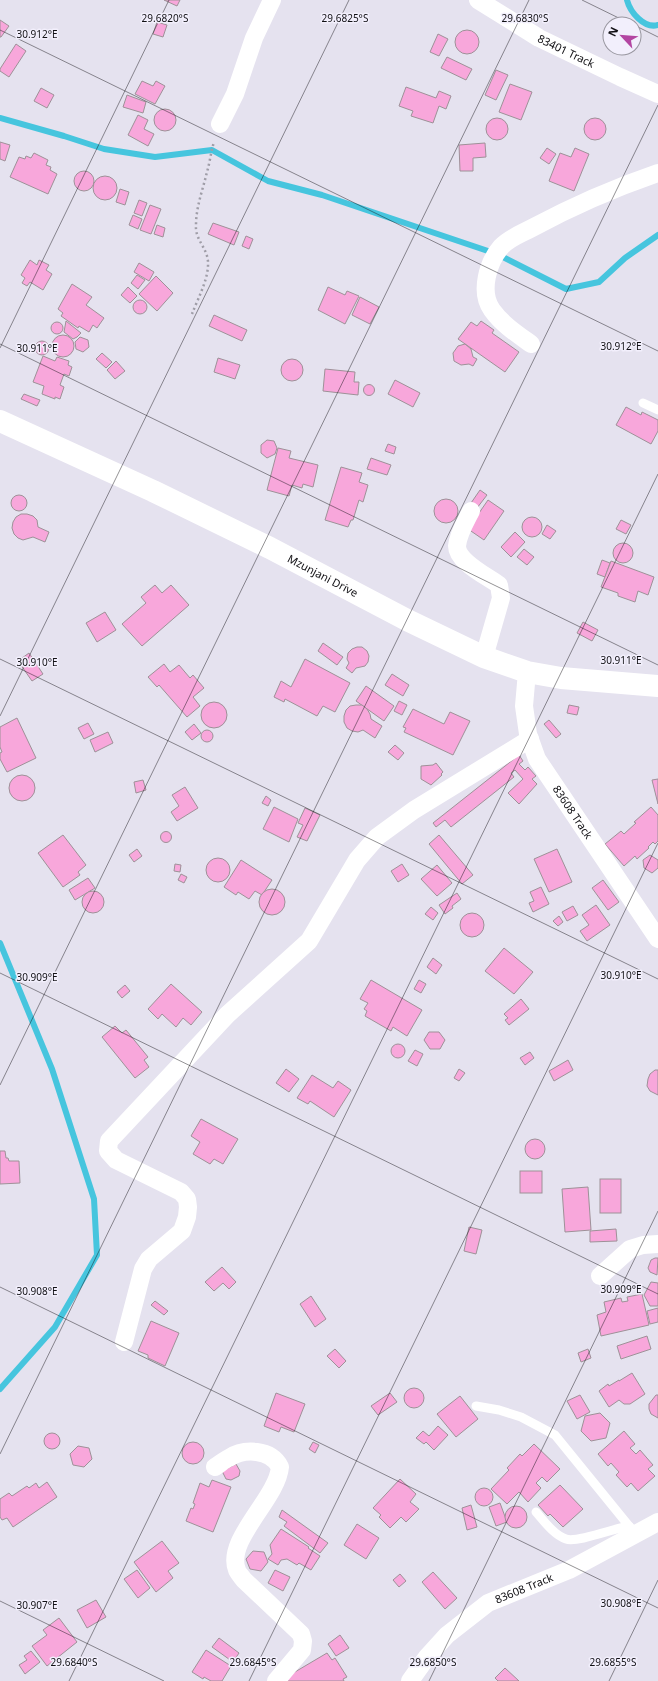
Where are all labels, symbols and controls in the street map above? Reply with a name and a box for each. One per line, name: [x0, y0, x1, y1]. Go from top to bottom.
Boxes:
text: 29.6820°S: [142, 11, 189, 25]
text: 29.6825°S: [322, 11, 369, 25]
text: 29.6830°S: [502, 11, 549, 25]
north arrow: [602, 16, 642, 56]
text: N: [604, 24, 621, 39]
text: 30.912°E: [16, 27, 58, 41]
street label: 83401 Track: [535, 31, 597, 71]
text: 30.912°E: [600, 339, 642, 353]
text: 30.911°E: [16, 341, 58, 355]
street label: Mzunjani Drive: [285, 551, 361, 600]
text: 30.911°E: [600, 653, 642, 667]
text: 30.910°E: [16, 655, 58, 669]
street label: 83608 Track: [550, 782, 597, 842]
text: 30.910°E: [600, 968, 642, 982]
text: 30.909°E: [16, 970, 58, 984]
text: 30.909°E: [600, 1282, 642, 1296]
text: 30.908°E: [16, 1284, 58, 1298]
street label: 83608 Track: [492, 1569, 555, 1606]
text: 30.908°E: [600, 1596, 642, 1610]
text: 30.907°E: [16, 1598, 58, 1612]
text: 29.6840°S: [51, 1655, 98, 1669]
text: 29.6845°S: [230, 1655, 277, 1669]
text: 29.6850°S: [410, 1655, 457, 1669]
text: 29.6855°S: [590, 1655, 637, 1669]

